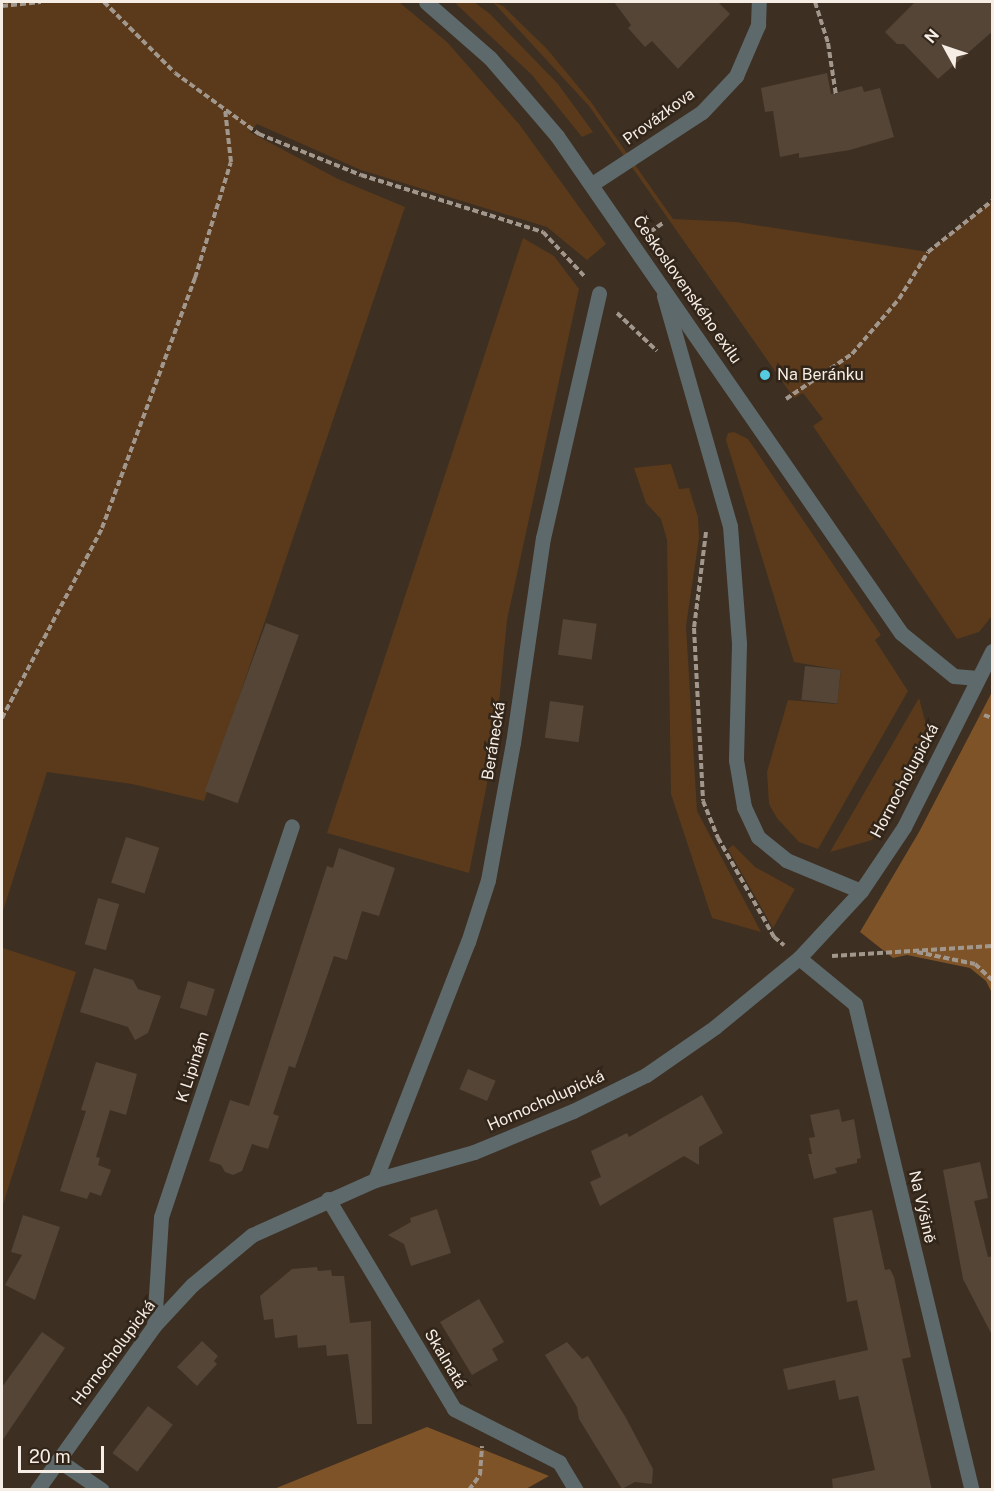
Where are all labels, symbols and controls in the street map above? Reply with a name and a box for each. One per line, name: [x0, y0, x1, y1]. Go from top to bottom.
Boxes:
north arrow: [916, 18, 976, 78]
text: N: [921, 25, 943, 47]
street label: Provázkova: [619, 85, 699, 149]
street label: Československého exilu: [628, 212, 746, 368]
place label: Na Beránku: [777, 365, 864, 385]
marker: Na Beránku: [758, 368, 772, 382]
street label: Beránecká: [478, 700, 510, 782]
street label: Hornocholupická: [867, 721, 943, 841]
street label: K Lipinám: [172, 1029, 214, 1105]
street label: Hornocholupická: [484, 1067, 608, 1135]
street label: Na Výšině: [904, 1169, 940, 1245]
street label: Hornocholupická: [68, 1297, 160, 1409]
street label: Skalnatá: [420, 1326, 470, 1392]
scale bar: [21, 1434, 106, 1472]
text: 20 m: [29, 1446, 71, 1467]

